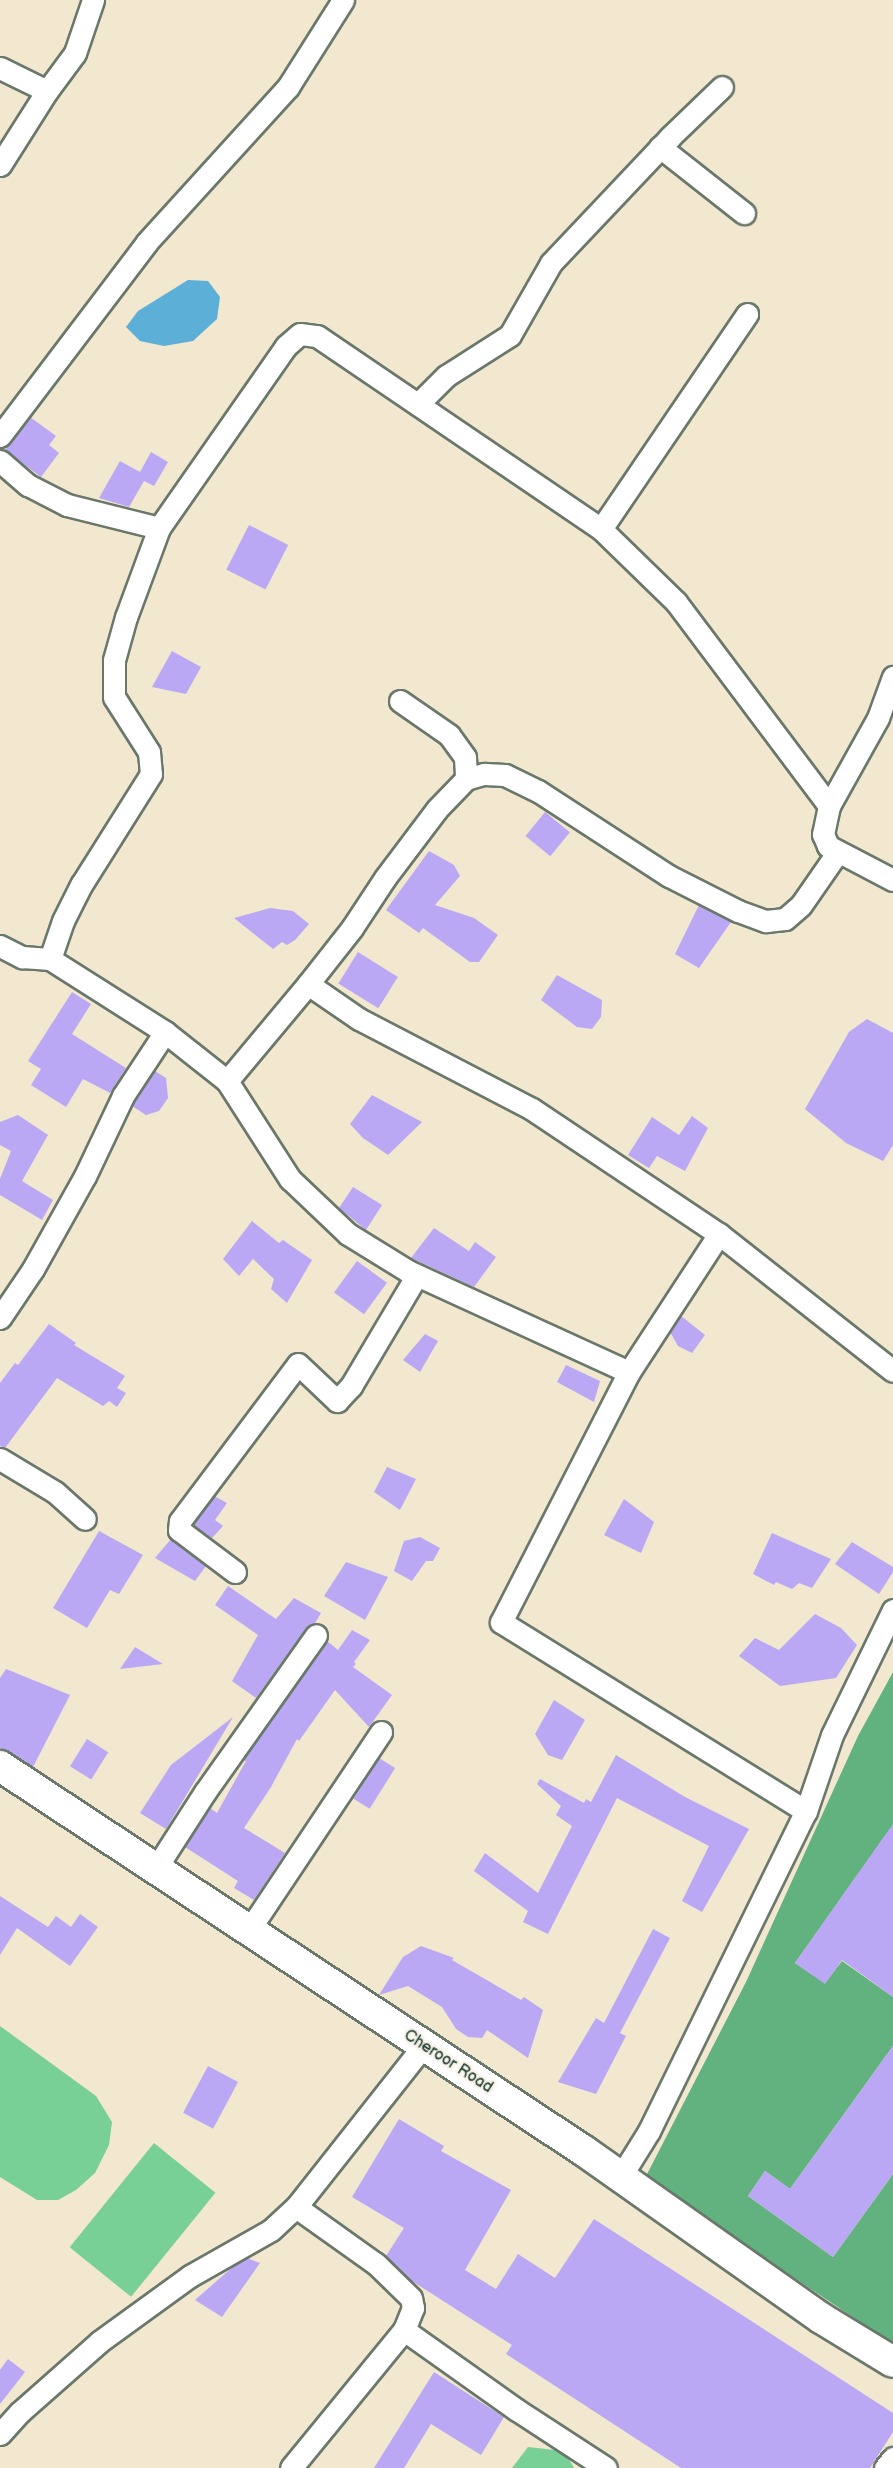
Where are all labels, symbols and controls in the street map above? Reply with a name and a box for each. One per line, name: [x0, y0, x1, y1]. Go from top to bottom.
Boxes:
street label: Cheroor Road: [400, 2026, 496, 2098]

